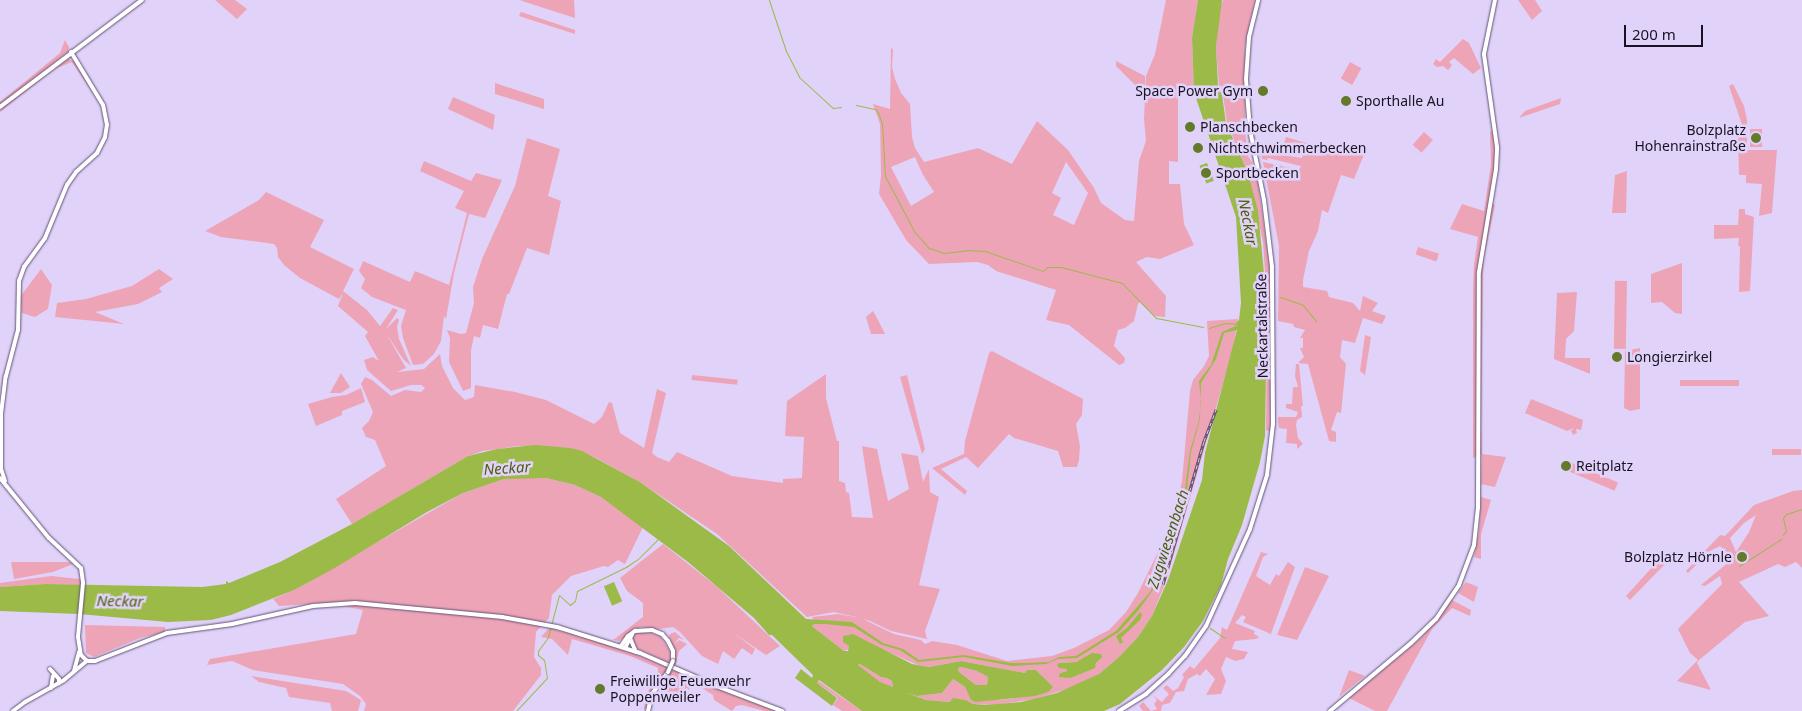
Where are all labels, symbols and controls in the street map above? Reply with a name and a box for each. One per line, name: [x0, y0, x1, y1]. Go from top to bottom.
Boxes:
scale bar: [1627, 15, 1706, 47]
text: 200 m: [1632, 24, 1676, 44]
place label: Space Power Gym: [1135, 83, 1253, 99]
marker: Space Power Gym: [1257, 85, 1269, 97]
place label: Sporthalle Au: [1356, 93, 1444, 109]
marker: Sporthalle Au: [1340, 95, 1352, 107]
place label: Planschbecken: [1200, 119, 1298, 135]
marker: Planschbecken: [1184, 121, 1196, 133]
place label: Bolzplatz Hohenrainstraße: [1634, 122, 1746, 154]
marker: Bolzplatz Hohenrainstraße: [1750, 132, 1762, 144]
place label: Nichtschwimmerbecken: [1208, 140, 1366, 156]
marker: Nichtschwimmerbecken: [1192, 142, 1204, 154]
place label: Sportbecken: [1216, 165, 1299, 181]
marker: Sportbecken: [1200, 167, 1212, 179]
water label: Neckar: [1235, 197, 1261, 247]
street label: Neckartalstraße: [1253, 273, 1271, 379]
place label: Longierzirkel: [1627, 349, 1712, 365]
marker: Longierzirkel: [1611, 351, 1623, 363]
water label: Neckar: [483, 457, 531, 479]
place label: Reitplatz: [1576, 458, 1633, 474]
marker: Reitplatz: [1560, 460, 1572, 472]
water label: Zugwiesenbach: [1144, 487, 1192, 591]
place label: Bolzplatz Hörnle: [1624, 549, 1732, 565]
marker: Bolzplatz Hörnle: [1736, 551, 1748, 563]
water label: Neckar: [96, 592, 144, 610]
place label: Freiwillige Feuerwehr Poppenweiler: [610, 673, 751, 706]
marker: Freiwillige Feuerwehr Poppenweiler: [594, 683, 606, 695]

